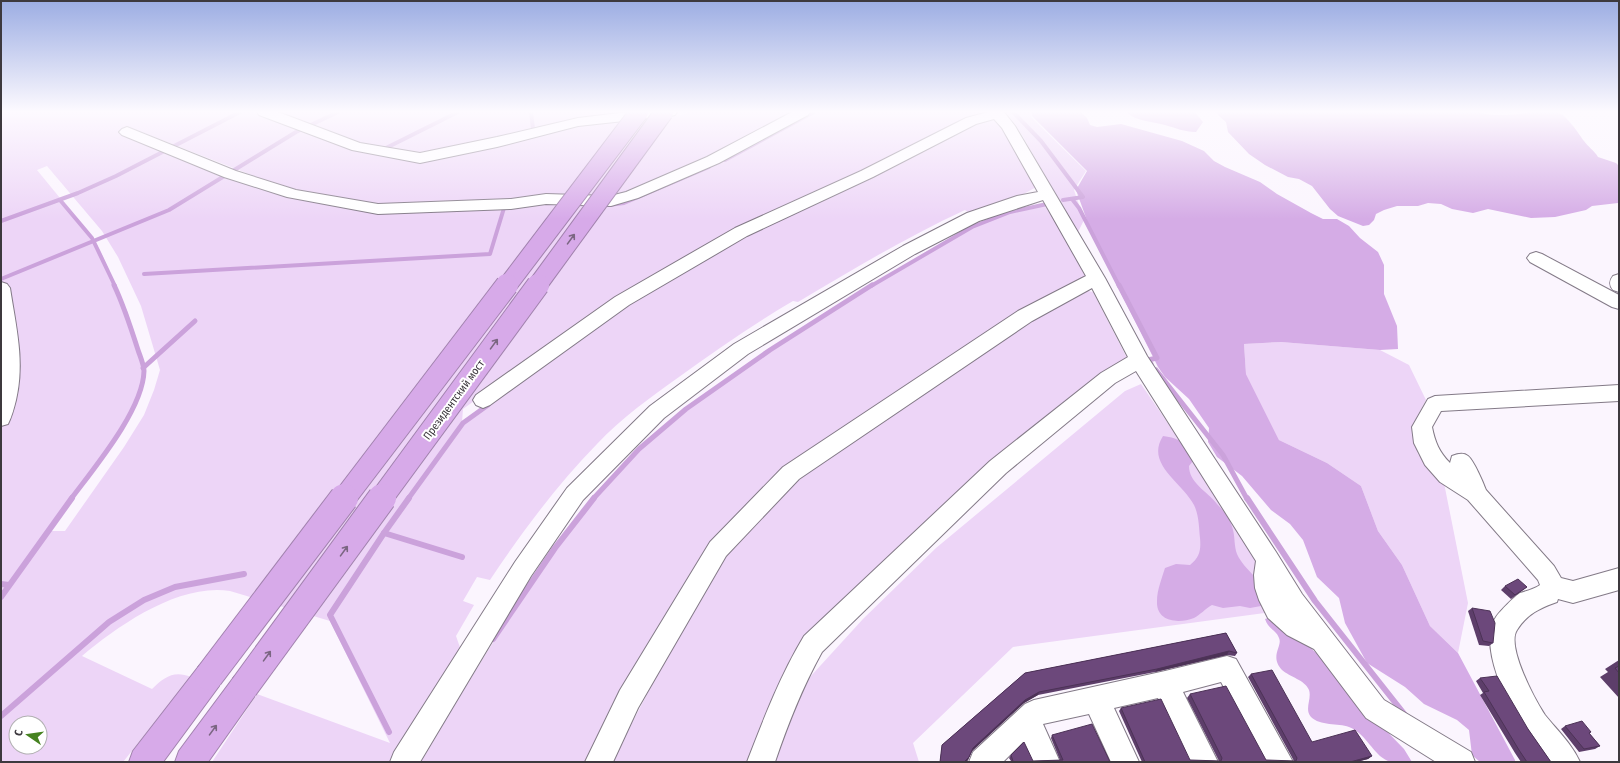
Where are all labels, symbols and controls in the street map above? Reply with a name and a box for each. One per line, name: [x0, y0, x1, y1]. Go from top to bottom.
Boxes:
one-way arrow: [567, 234, 575, 245]
one-way arrow: [490, 339, 499, 350]
street label: Президентский мост: [421, 357, 488, 442]
one-way arrow: [339, 545, 348, 556]
one-way arrow: [263, 650, 271, 661]
north arrow: [8, 715, 48, 755]
one-way arrow: [209, 725, 217, 736]
text: С: [12, 728, 26, 737]

